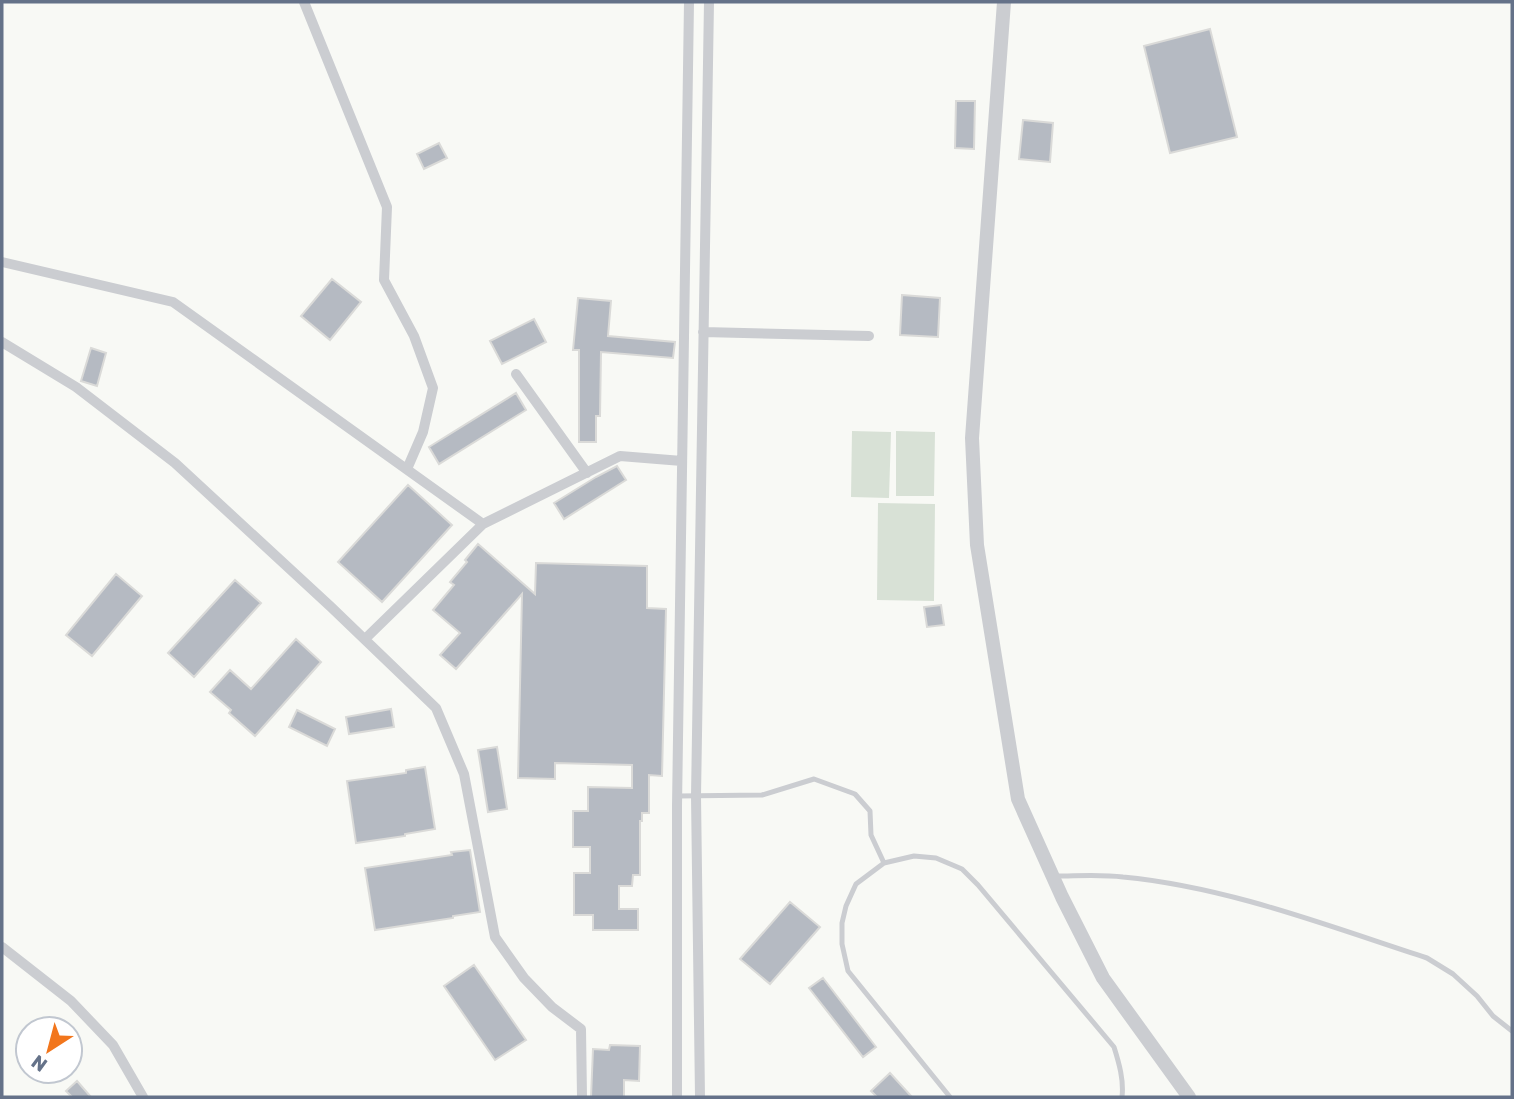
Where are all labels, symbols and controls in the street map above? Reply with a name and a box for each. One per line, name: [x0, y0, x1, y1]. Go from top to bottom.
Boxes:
north arrow: [14, 1015, 84, 1085]
text: N: [27, 1050, 52, 1077]

